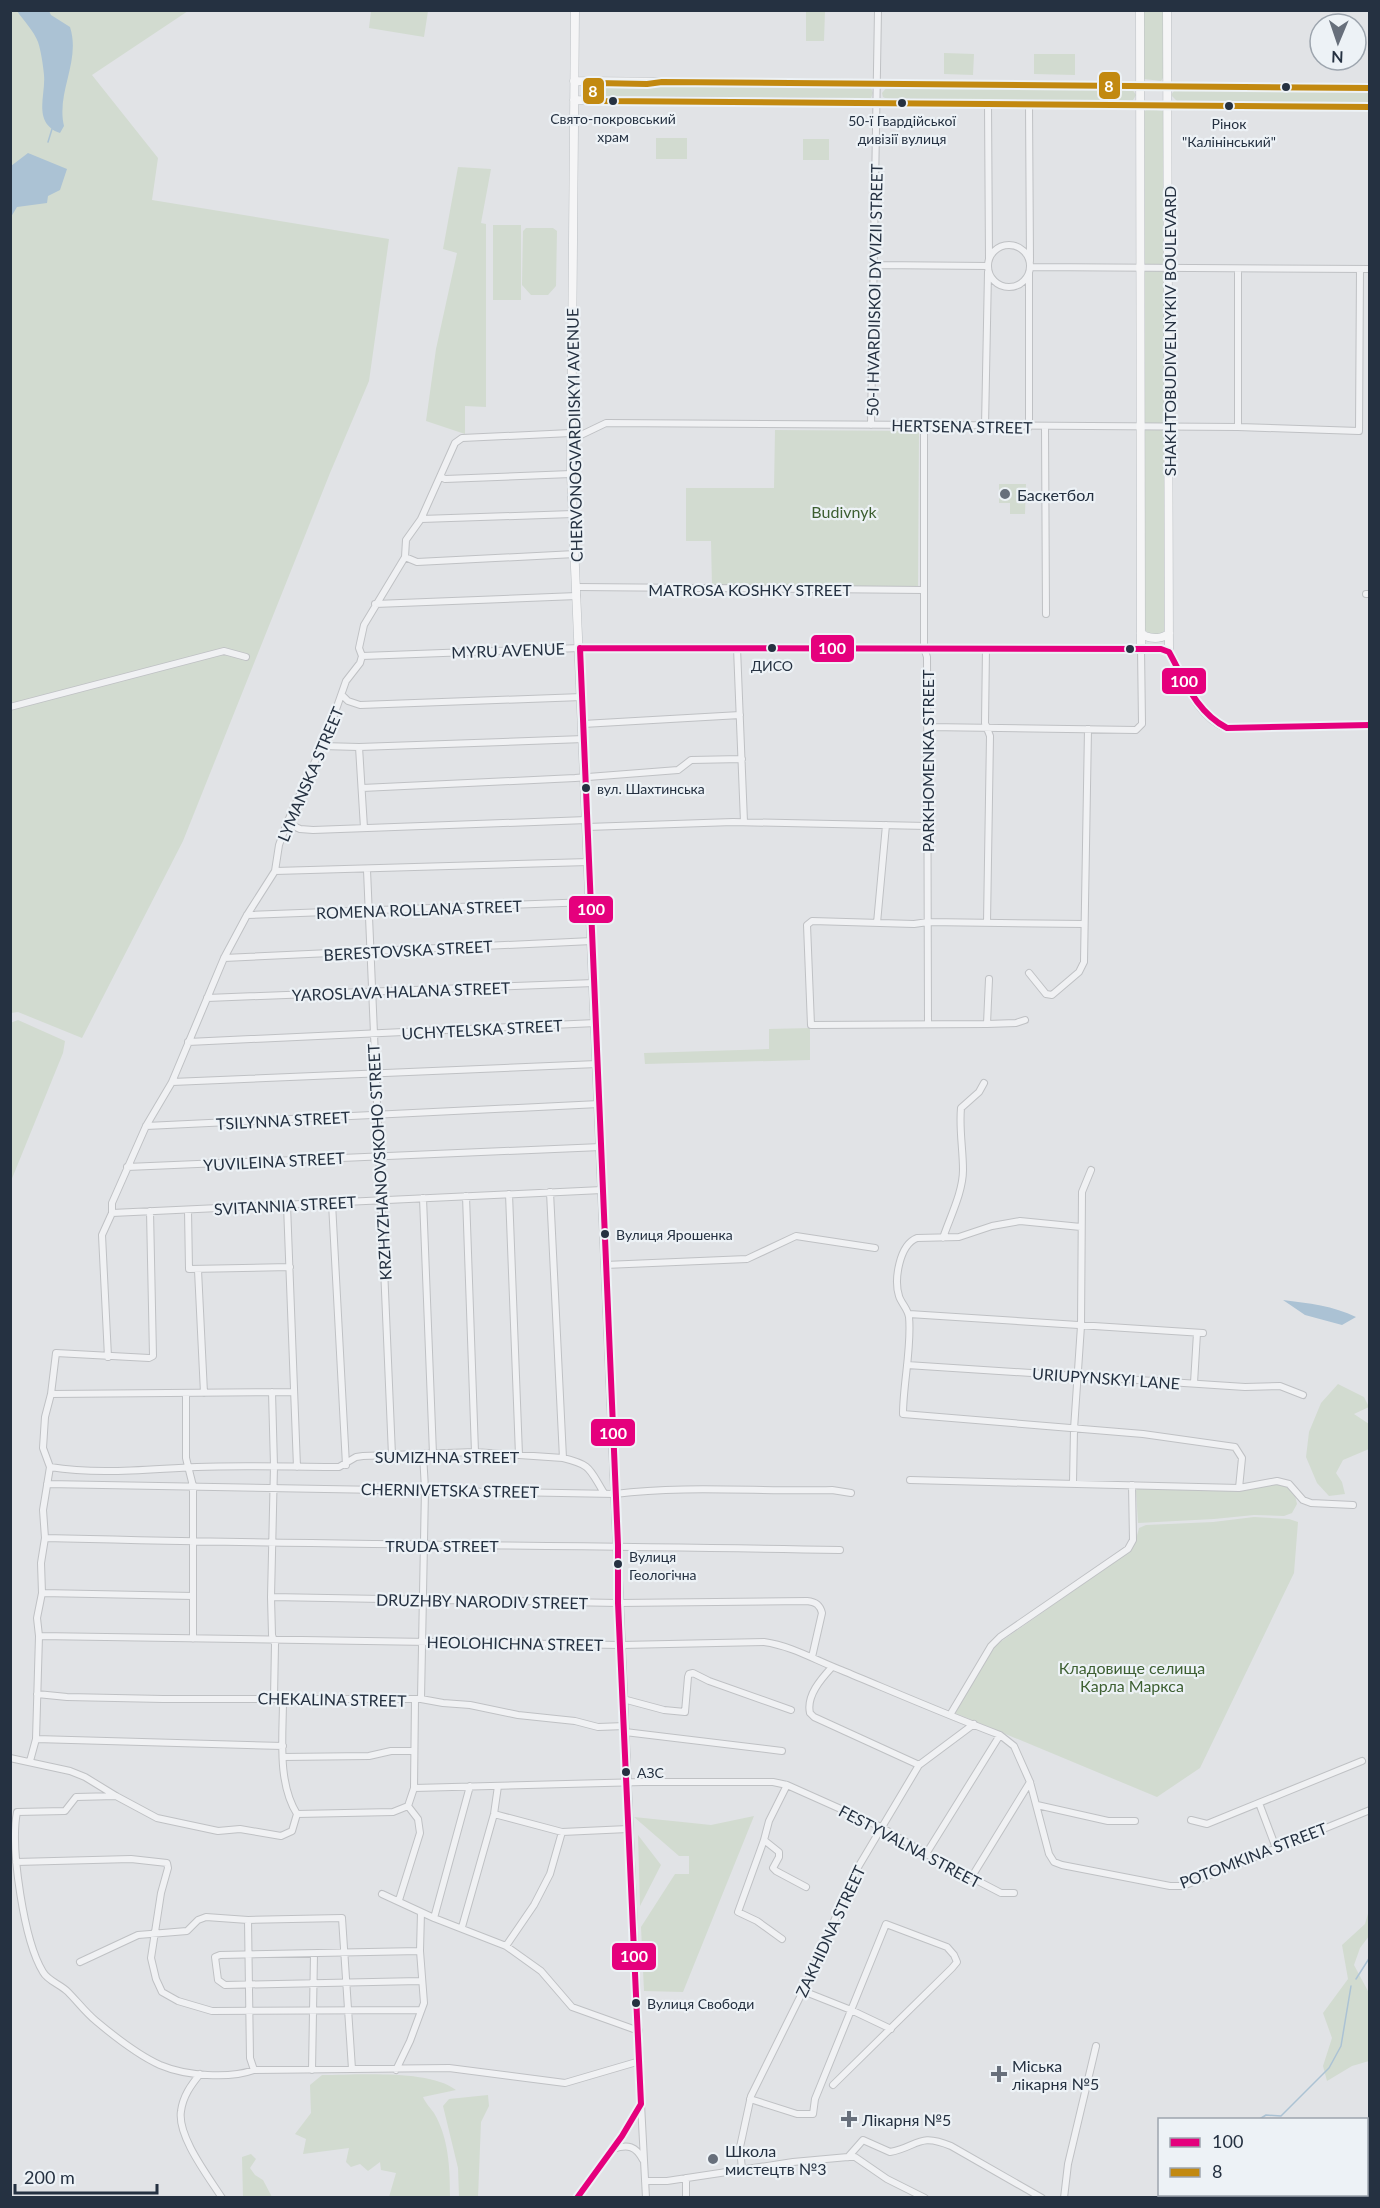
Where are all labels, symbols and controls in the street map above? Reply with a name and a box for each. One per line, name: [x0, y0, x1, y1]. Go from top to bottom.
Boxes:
north arrow: [1308, 12, 1368, 72]
text: N: [1331, 48, 1344, 67]
line badge: 8: [1098, 71, 1121, 100]
text: 8: [1104, 76, 1114, 95]
line badge: 8: [582, 77, 605, 105]
text: 8: [588, 81, 598, 100]
unlabelled marker: [1280, 81, 1292, 93]
marker: Свято-покровський храм: [607, 95, 619, 107]
marker: 50-ї Гвардійської дивізії вулиця: [896, 97, 908, 109]
marker: Рінок "Калінінський": [1223, 100, 1235, 112]
place label: Свято-покровський храм: [550, 110, 676, 145]
place label: 50-ї Гвардійської дивізії вулиця: [848, 112, 956, 147]
place label: Рінок "Калінінський": [1182, 115, 1276, 150]
street label: 50-I HVARDIISKOI DYVIZII STREET: [862, 163, 886, 417]
street label: SHAKHTOBUDIVELNYKIV BOULEVARD: [1160, 186, 1179, 476]
street label: CHERVONOGVARDIISKYI AVENUE: [562, 308, 586, 562]
street label: HERTSENA STREET: [891, 415, 1033, 437]
place label: Баскетбол: [1017, 485, 1094, 504]
marker: Баскетбол: [998, 487, 1012, 501]
park label: Budivnyk: [811, 502, 877, 521]
street label: MATROSA KOSHKY STREET: [648, 580, 852, 599]
line badge: 100: [810, 634, 855, 663]
text: 100: [818, 638, 846, 657]
street label: MYRU AVENUE: [451, 639, 565, 661]
marker: ДИСО: [766, 642, 778, 654]
unlabelled marker: [1124, 643, 1136, 655]
place label: ДИСО: [751, 657, 793, 674]
line badge: 100: [1161, 667, 1207, 695]
street label: PARKHOMENKA STREET: [918, 669, 937, 852]
text: 100: [1170, 671, 1198, 690]
street label: LYMANSKA STREET: [273, 703, 347, 844]
place label: вул. Шахтинська: [597, 780, 705, 797]
marker: вул. Шахтинська: [580, 782, 592, 794]
line badge: 100: [568, 895, 614, 924]
street label: ROMENA ROLLANA STREET: [316, 896, 523, 922]
text: 100: [577, 899, 605, 918]
street label: BERESTOVSKA STREET: [323, 936, 494, 964]
street label: YAROSLAVA HALANA STREET: [292, 978, 511, 1004]
street label: UCHYTELSKA STREET: [401, 1015, 564, 1043]
street label: KRZHYZHANOVSKOHO STREET: [363, 1043, 395, 1281]
street label: TSILYNNA STREET: [216, 1107, 351, 1133]
street label: YUVILEINA STREET: [203, 1148, 346, 1174]
street label: SVITANNIA STREET: [213, 1192, 357, 1218]
place label: Вулиця Ярошенка: [616, 1226, 733, 1243]
marker: Вулиця Ярошенка: [599, 1228, 611, 1240]
street label: URIUPYNSKYI LANE: [1032, 1363, 1180, 1393]
line badge: 100: [590, 1418, 636, 1447]
text: 100: [599, 1423, 627, 1442]
street label: SUMIZHNA STREET: [375, 1447, 520, 1466]
street label: CHERNIVETSKA STREET: [361, 1479, 540, 1501]
street label: TRUDA STREET: [385, 1536, 499, 1555]
place label: Вулиця Геологічна: [629, 1548, 697, 1583]
marker: Вулиця Геологічна: [612, 1558, 624, 1570]
street label: DRUZHBY NARODIV STREET: [376, 1590, 589, 1612]
street label: HEOLOHICHNA STREET: [426, 1632, 604, 1654]
park label: Кладовище селища Карла Маркса: [1059, 1658, 1205, 1695]
street label: CHEKALINA STREET: [257, 1688, 407, 1710]
place label: АЗС: [637, 1764, 665, 1781]
marker: АЗС: [620, 1766, 632, 1778]
street label: FESTYVALNA STREET: [836, 1800, 985, 1892]
street label: POTOMKINA STREET: [1177, 1818, 1330, 1892]
street label: ZAKHIDNA STREET: [791, 1862, 869, 2000]
line badge: 100: [611, 1942, 657, 1971]
text: 100: [620, 1946, 648, 1965]
place label: Вулиця Свободи: [647, 1995, 754, 2012]
marker: Вулиця Свободи: [630, 1997, 642, 2009]
place label: Міська лікарня №5: [1012, 2056, 1099, 2093]
marker: Міська лікарня №5: [990, 2065, 1008, 2083]
marker: Лікарня №5: [840, 2110, 858, 2128]
place label: Лікарня №5: [861, 2110, 951, 2129]
legend: [1158, 2118, 1368, 2196]
text: 100: [1212, 2130, 1243, 2152]
place label: Школа мистецтв №3: [725, 2141, 827, 2178]
marker: Школа мистецтв №3: [706, 2152, 720, 2166]
scale bar: [15, 2157, 158, 2195]
text: 8: [1212, 2160, 1222, 2182]
text: 200 m: [24, 2166, 75, 2188]

